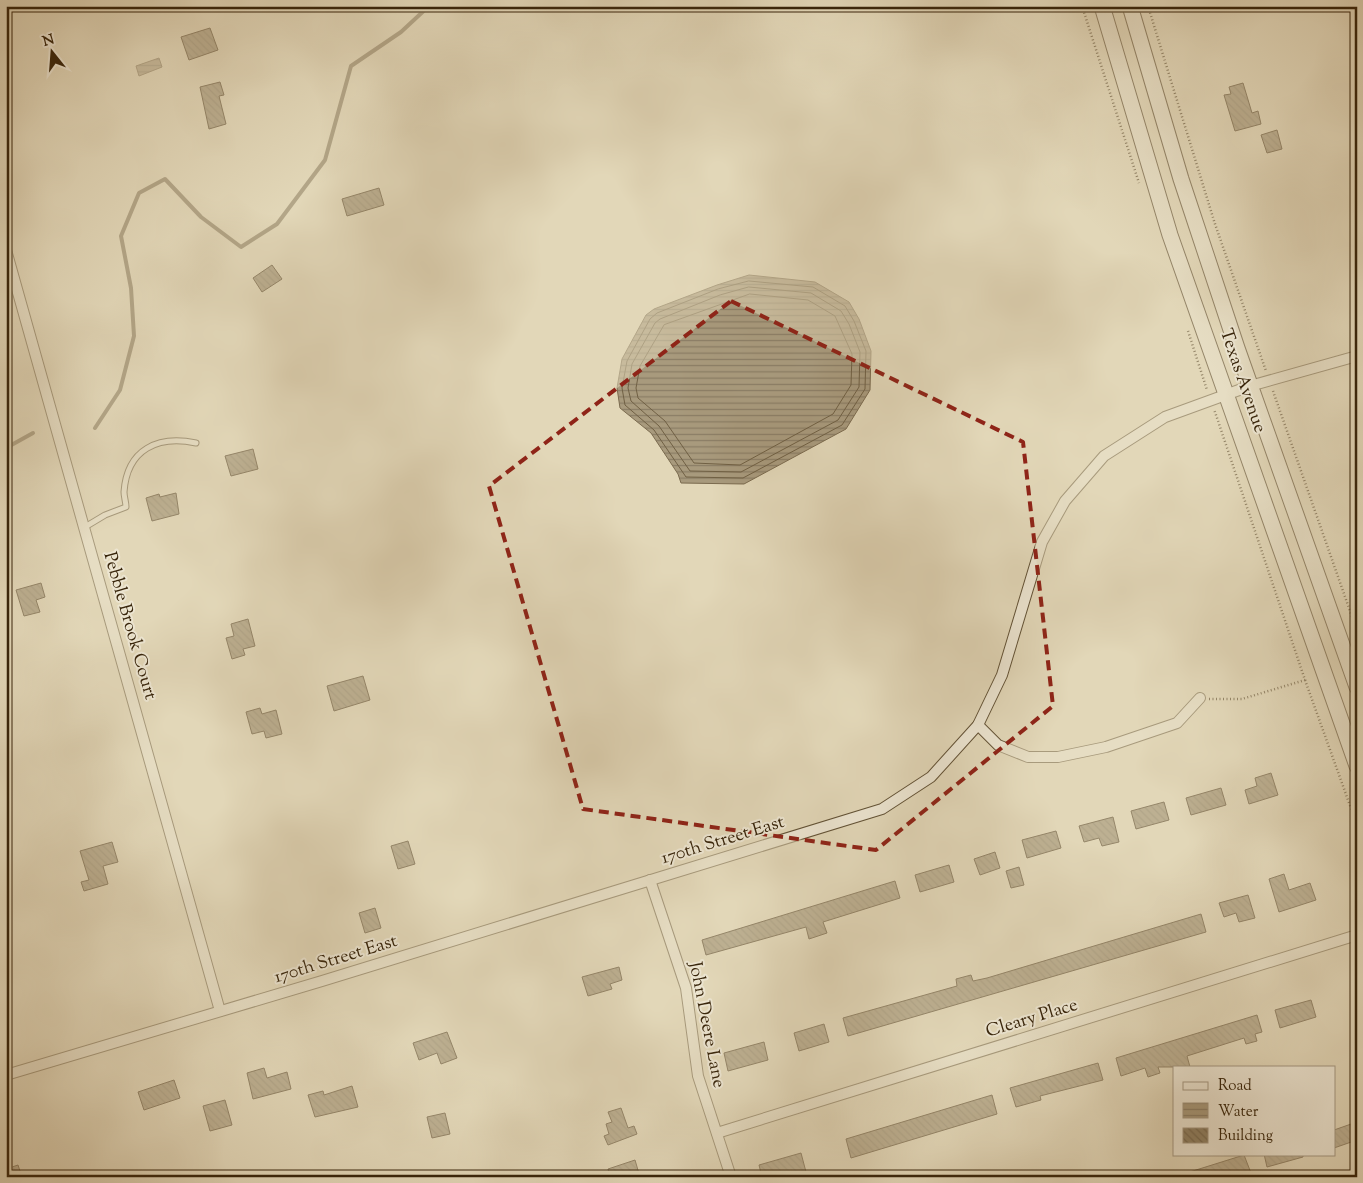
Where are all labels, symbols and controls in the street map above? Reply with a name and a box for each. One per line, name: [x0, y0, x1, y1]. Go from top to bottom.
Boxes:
north arrow: [28, 28, 78, 78]
text: N: [41, 30, 57, 53]
street label: Texas Avenue: [1212, 325, 1272, 437]
street label: Pebble Brook Court: [95, 549, 163, 703]
street label: 170th Street East: [658, 810, 788, 872]
street label: 170th Street East: [271, 929, 401, 991]
street label: John Deere Lane: [681, 959, 731, 1090]
street label: Cleary Place: [983, 993, 1081, 1045]
legend: [1173, 1066, 1336, 1156]
text: Road: [1218, 1076, 1252, 1097]
text: Water: [1218, 1102, 1259, 1123]
text: Building: [1218, 1126, 1273, 1147]

